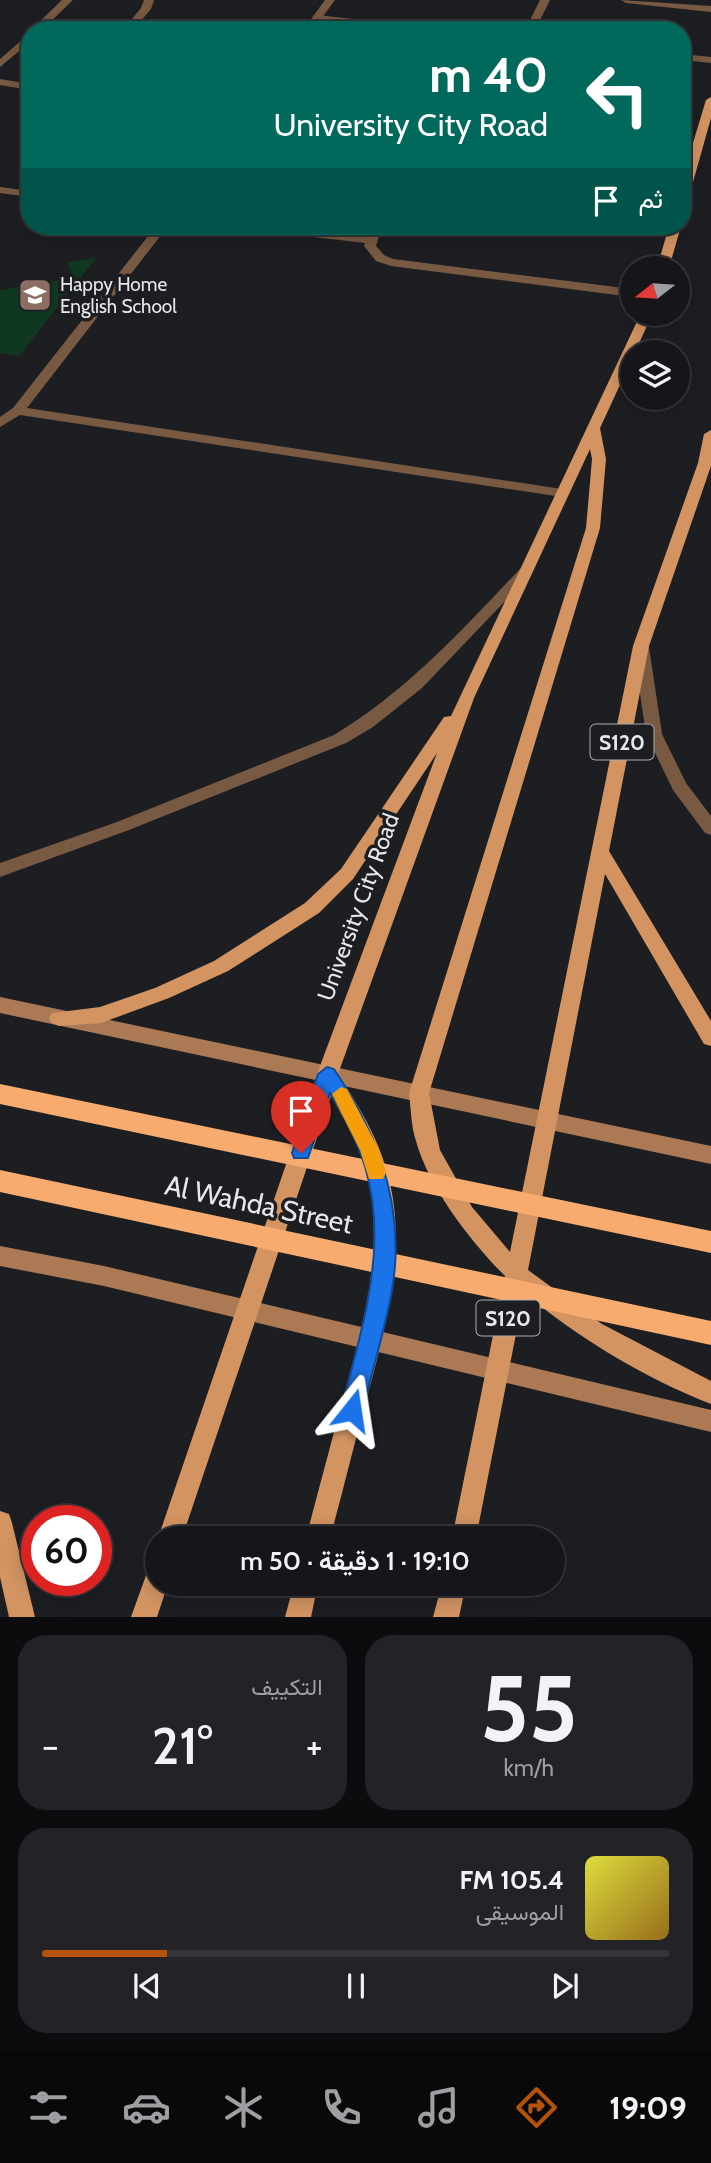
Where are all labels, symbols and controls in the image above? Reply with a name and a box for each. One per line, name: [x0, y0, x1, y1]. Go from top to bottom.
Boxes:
text: 40 m: [429, 45, 548, 104]
icon: left: [572, 49, 663, 140]
text: University City Road: [274, 105, 548, 144]
icon: arrive: [587, 182, 625, 220]
text: ثم: [639, 183, 663, 215]
north arrow: [620, 256, 690, 326]
map controls: [620, 256, 690, 410]
place label: Happy Home English School: [60, 273, 177, 318]
school or university icon: Happy Home English School: [16, 276, 54, 314]
button: layers: [620, 340, 690, 410]
road number: S120: [590, 724, 654, 760]
street label: University City Road: [311, 810, 405, 1004]
pin: [271, 1081, 331, 1153]
icon: arrive: [282, 1092, 320, 1130]
street label: Al Wahda Street: [162, 1167, 356, 1241]
road number: S120: [476, 1300, 540, 1336]
position arrow: [315, 1373, 389, 1447]
speed limit sign: 60: [21, 1505, 112, 1596]
text: 19:10 · 1 دقيقة · 50 m: [240, 1545, 470, 1577]
text: 55: [480, 1653, 578, 1764]
text: التكييف: [251, 1673, 323, 1701]
text: 21°: [152, 1714, 213, 1777]
text: −: [42, 1722, 59, 1769]
text: +: [306, 1722, 323, 1769]
text: km/h: [504, 1754, 554, 1782]
text: 105.4 FM: [459, 1864, 564, 1896]
text: الموسيقى: [476, 1898, 564, 1926]
icon: previous: [128, 1967, 166, 2005]
icon: pause: [337, 1967, 375, 2005]
icon: next: [546, 1967, 584, 2005]
icon: filters: [24, 2083, 73, 2132]
icon: car: [122, 2083, 171, 2132]
icon: climate: [219, 2083, 268, 2132]
icon: phone: [317, 2083, 366, 2132]
icon: music: [414, 2083, 463, 2132]
icon: directions: [512, 2083, 561, 2132]
text: 19:09: [609, 2088, 687, 2127]

